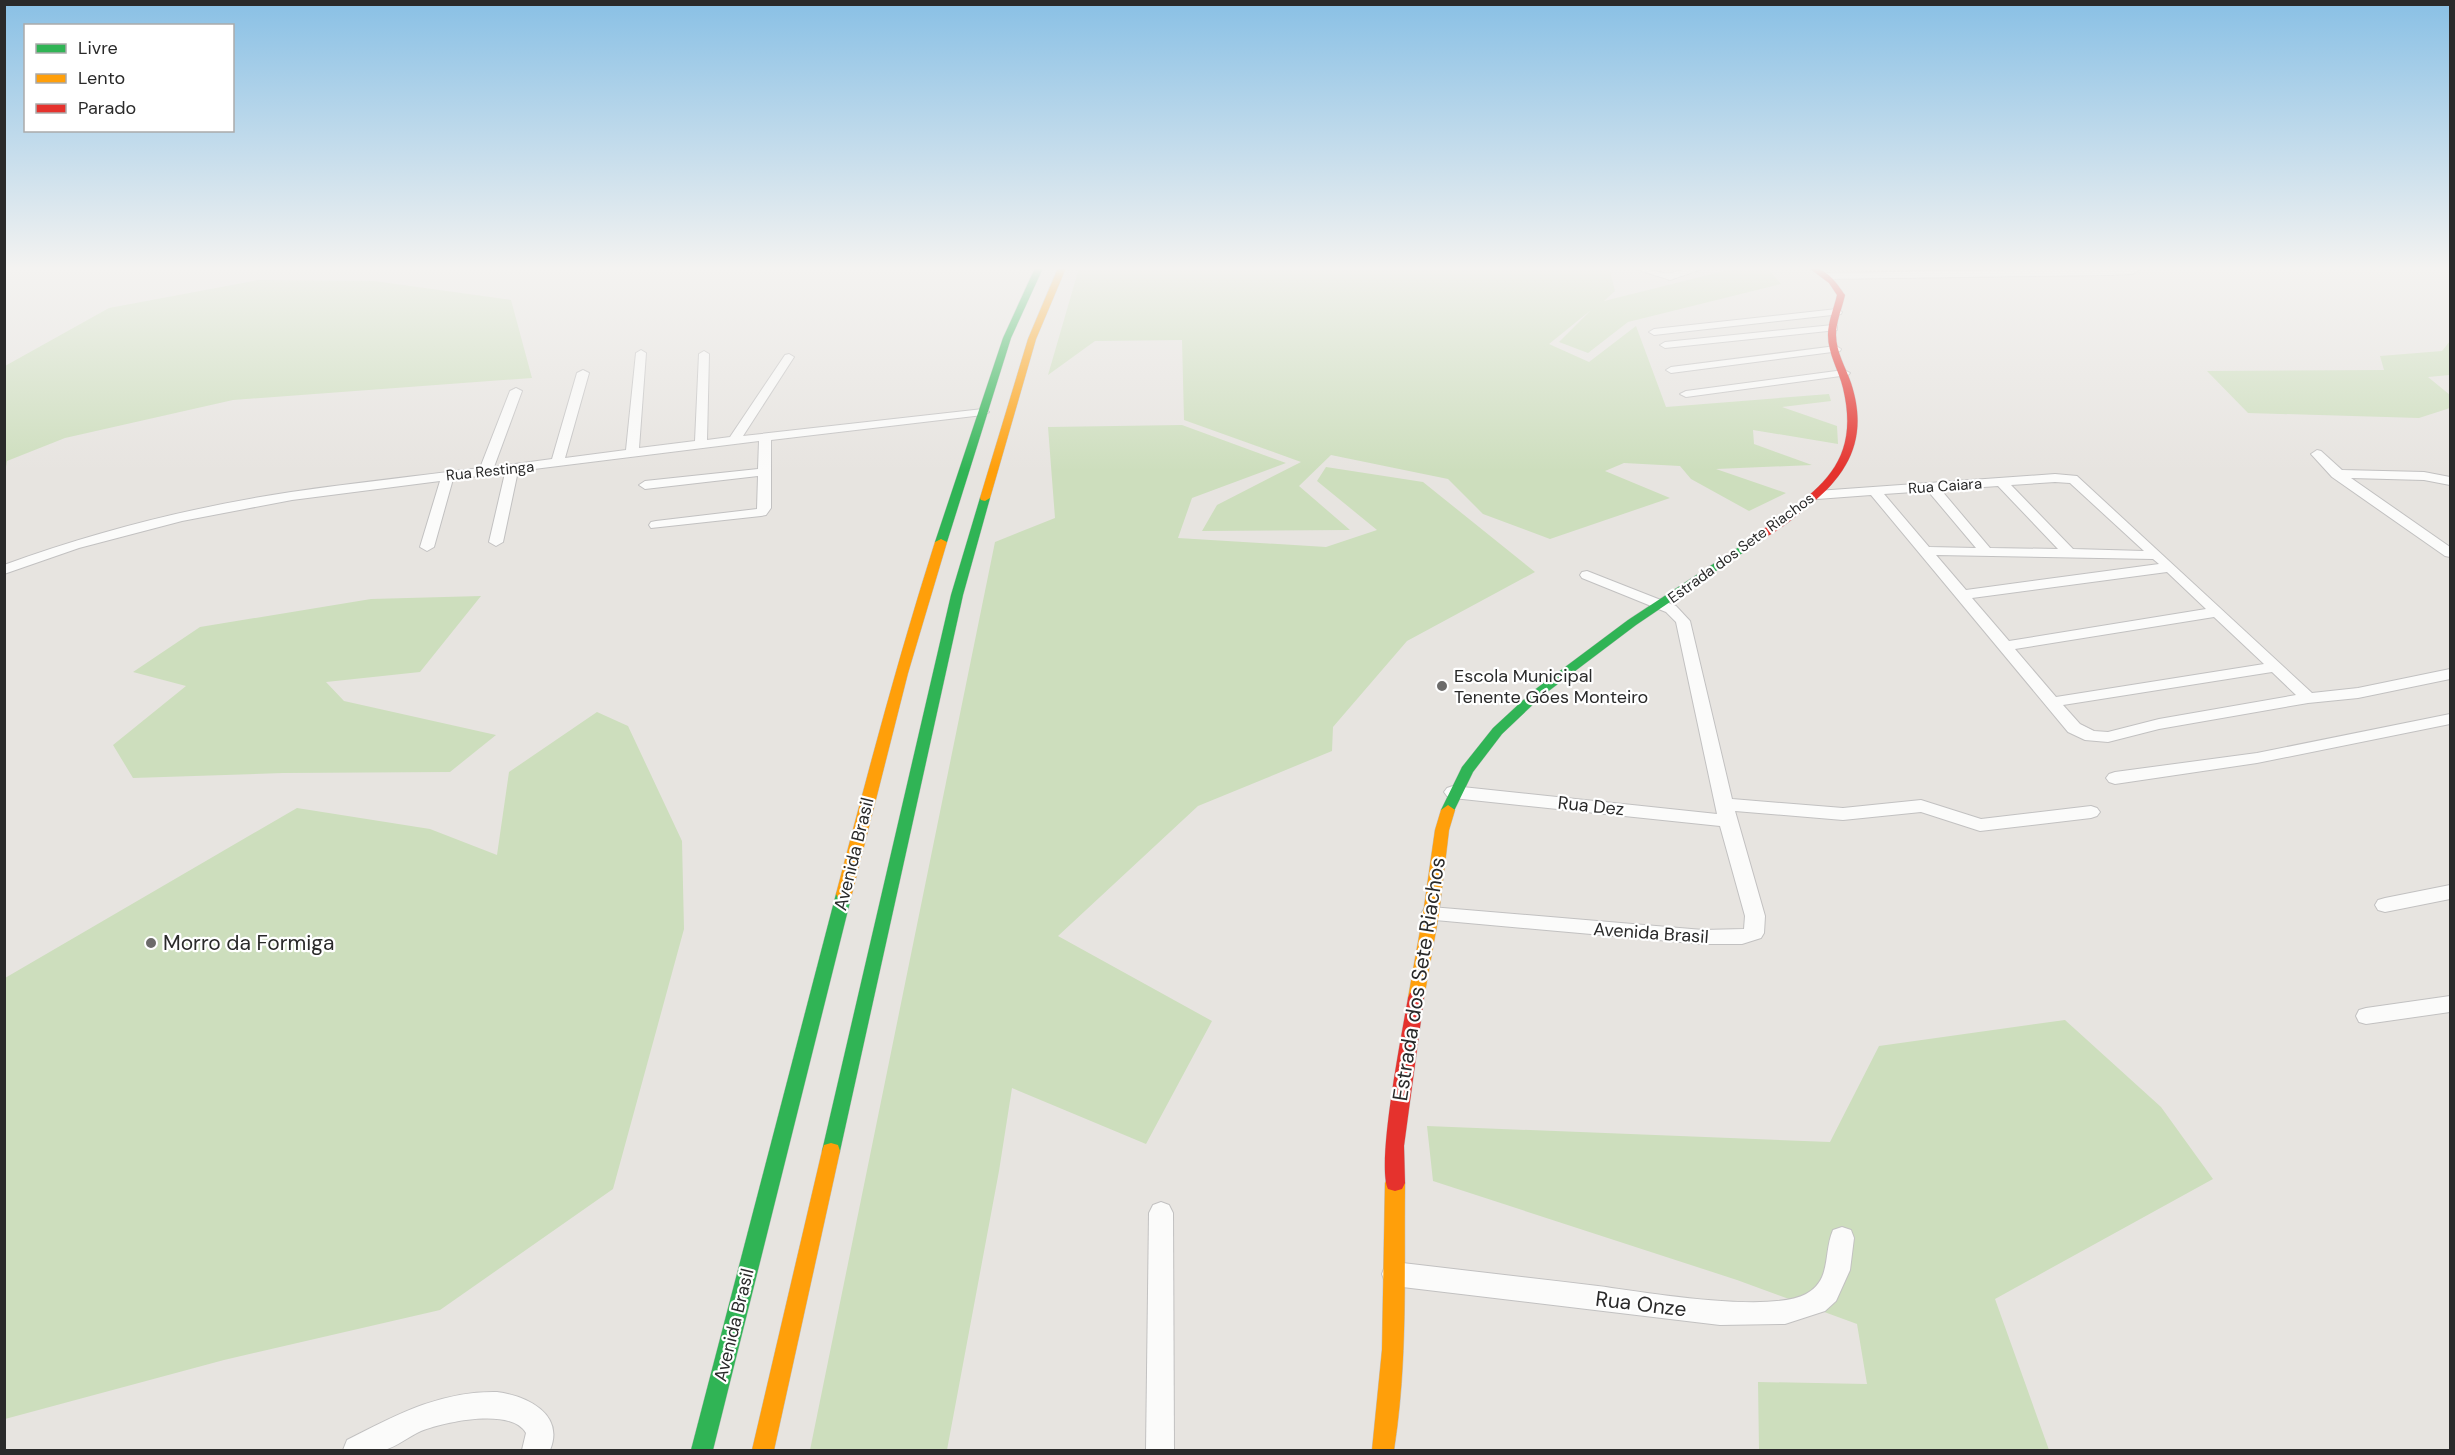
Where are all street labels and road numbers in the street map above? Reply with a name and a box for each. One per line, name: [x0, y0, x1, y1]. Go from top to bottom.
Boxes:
street label: Rua Restinga: [445, 456, 535, 486]
street label: Rua Caiara: [1907, 473, 1983, 499]
street label: Estrada dos Sete Riachos: [1664, 488, 1818, 608]
street label: Rua Dez: [1557, 791, 1625, 821]
street label: Avenida Brasil: [828, 795, 880, 913]
street label: Estrada dos Sete Riachos: [1386, 855, 1452, 1103]
street label: Avenida Brasil: [1593, 917, 1709, 949]
street label: Avenida Brasil: [708, 1266, 760, 1384]
street label: Rua Onze: [1594, 1285, 1688, 1323]

